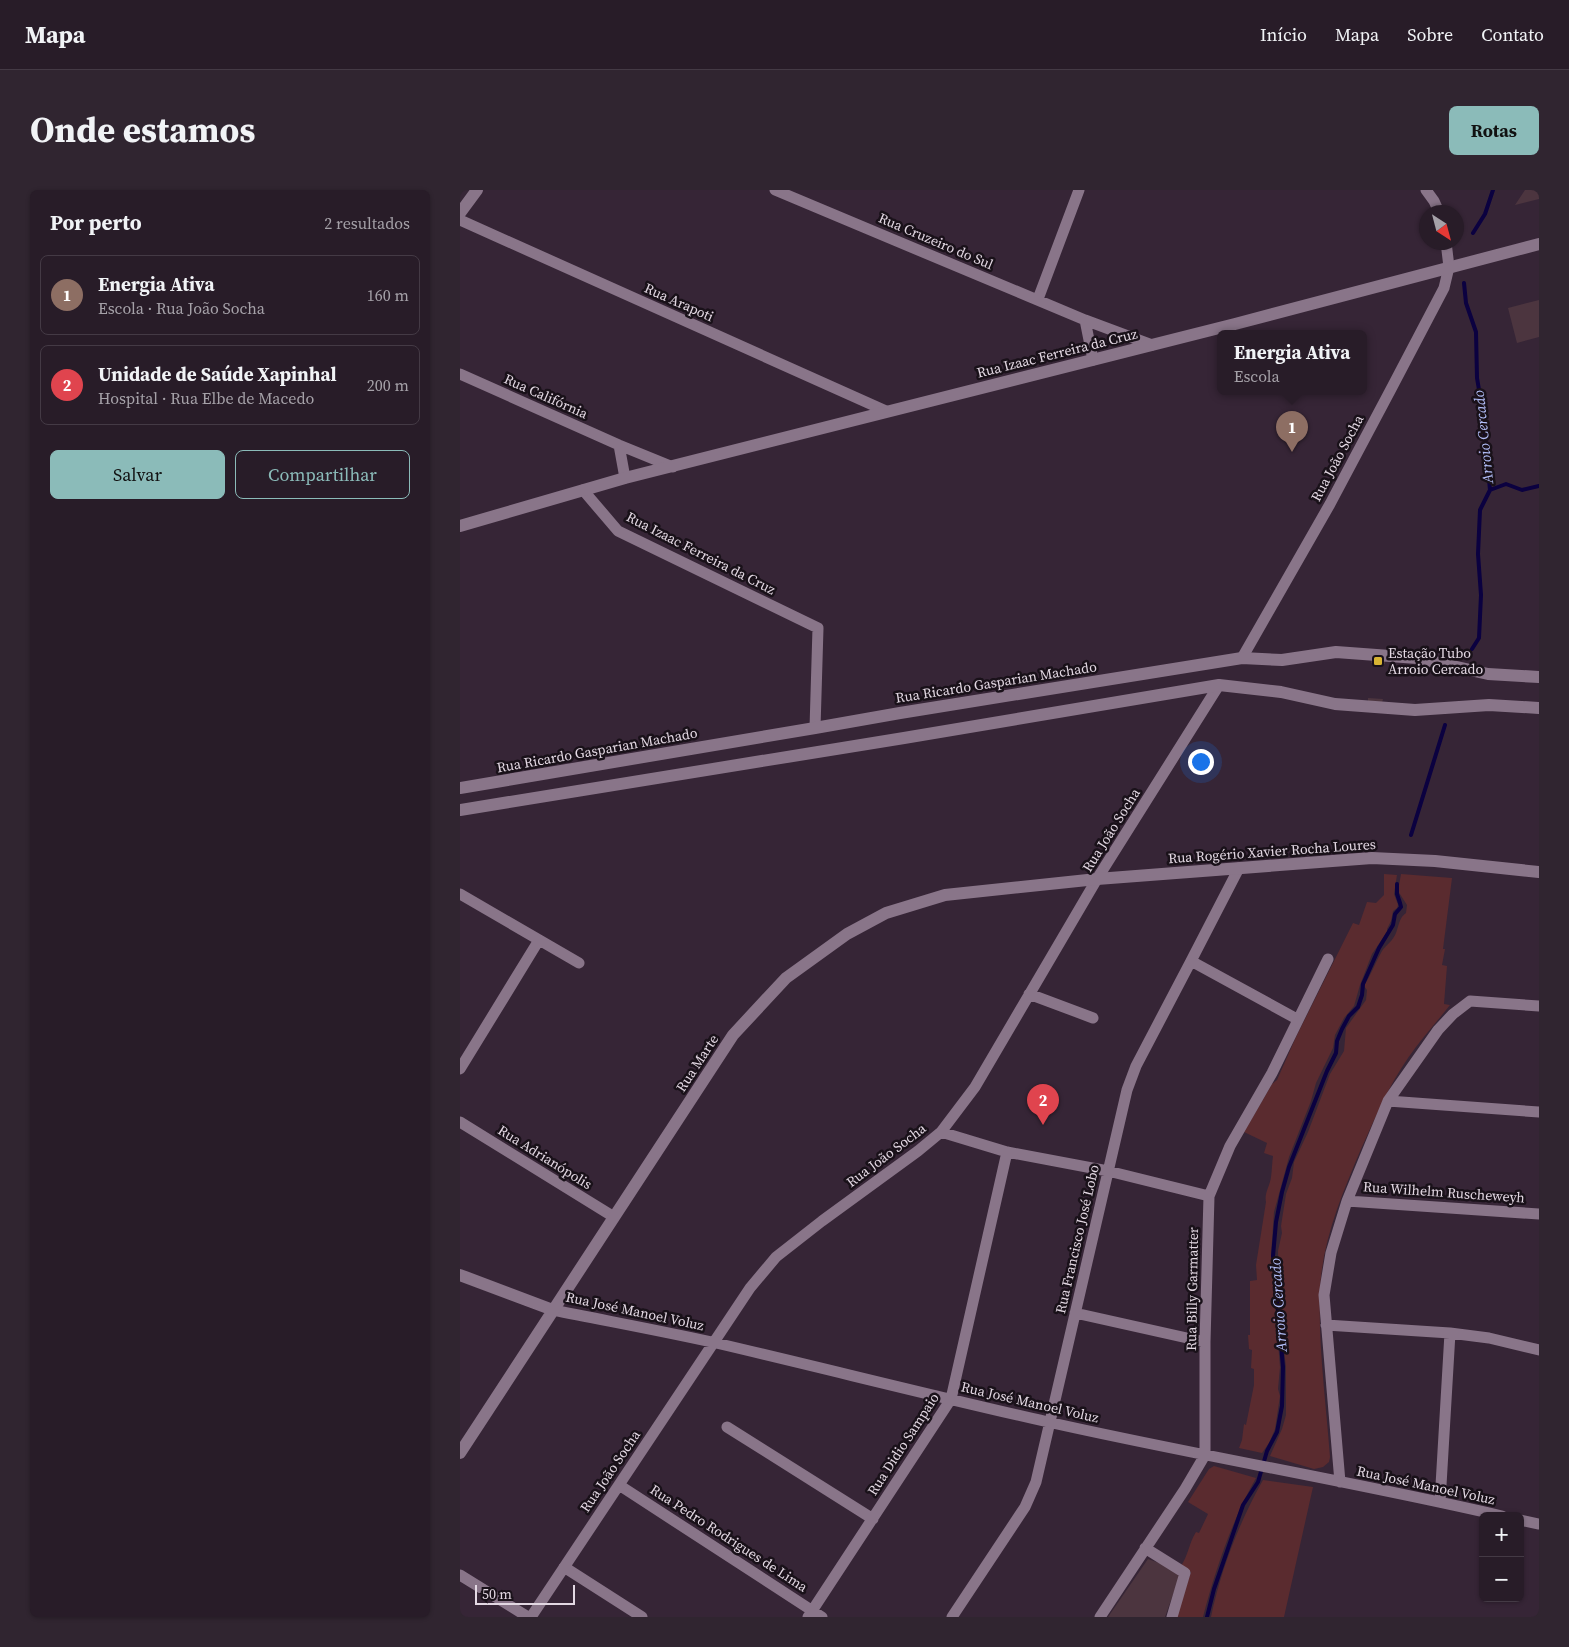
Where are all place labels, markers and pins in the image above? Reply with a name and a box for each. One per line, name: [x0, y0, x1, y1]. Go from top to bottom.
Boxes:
pin: 1: [1276, 411, 1308, 452]
place label: Estação Tubo Arroio Cercado: [1388, 643, 1483, 679]
marker: Estação Tubo Arroio Cercado: [1372, 655, 1384, 667]
pin: 2: [1027, 1084, 1059, 1125]

